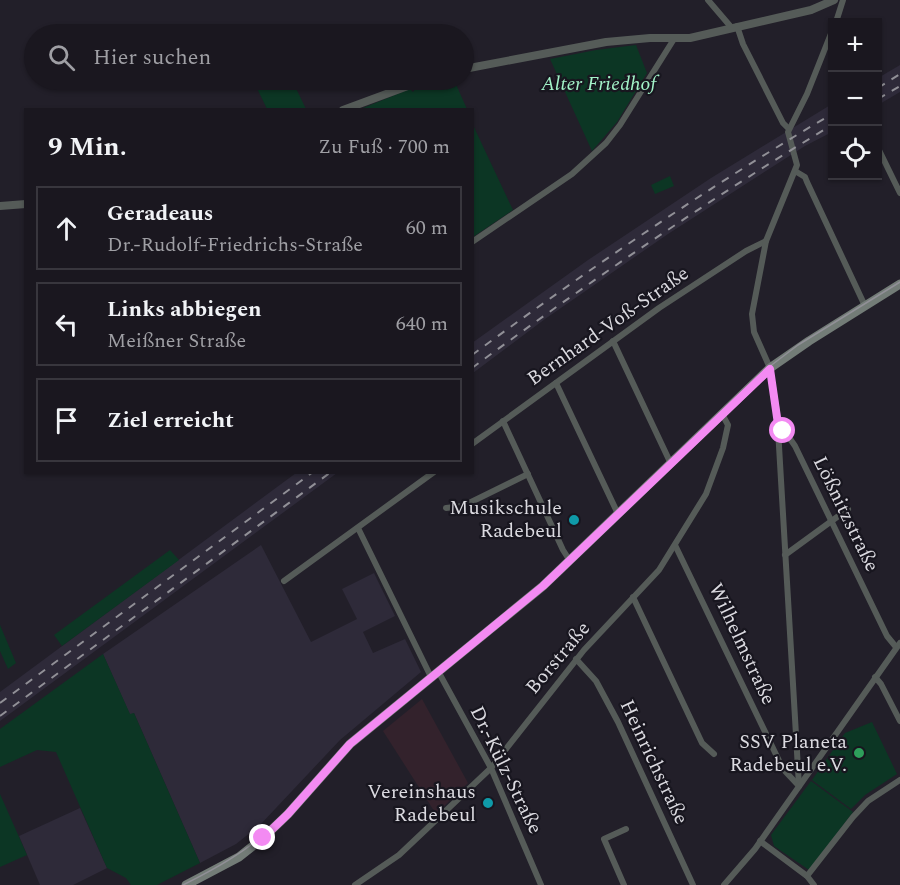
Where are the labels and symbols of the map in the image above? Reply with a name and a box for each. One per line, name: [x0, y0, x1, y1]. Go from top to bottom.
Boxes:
park label: Alter Friedhof: [540, 69, 660, 99]
street label: Bernhard-Voß-Straße: [521, 259, 695, 393]
route start: [769, 417, 795, 443]
street label: Lößnitzstraße: [805, 451, 887, 577]
place label: Musikschule Radebeul: [449, 493, 562, 546]
marker: Musikschule Radebeul: [567, 513, 581, 527]
street label: Wilhelmstraße: [701, 578, 783, 710]
street label: Borstraße: [518, 615, 598, 701]
street label: Heinrichstraße: [612, 695, 696, 829]
street label: Dr.-Külz-Straße: [462, 701, 550, 839]
place label: SSV Planeta Radebeul e.V.: [730, 727, 847, 780]
marker: SSV Planeta Radebeul e.V.: [852, 746, 866, 760]
place label: Vereinshaus Radebeul: [367, 777, 476, 830]
marker: Vereinshaus Radebeul: [481, 796, 495, 810]
route end: [249, 824, 275, 850]

